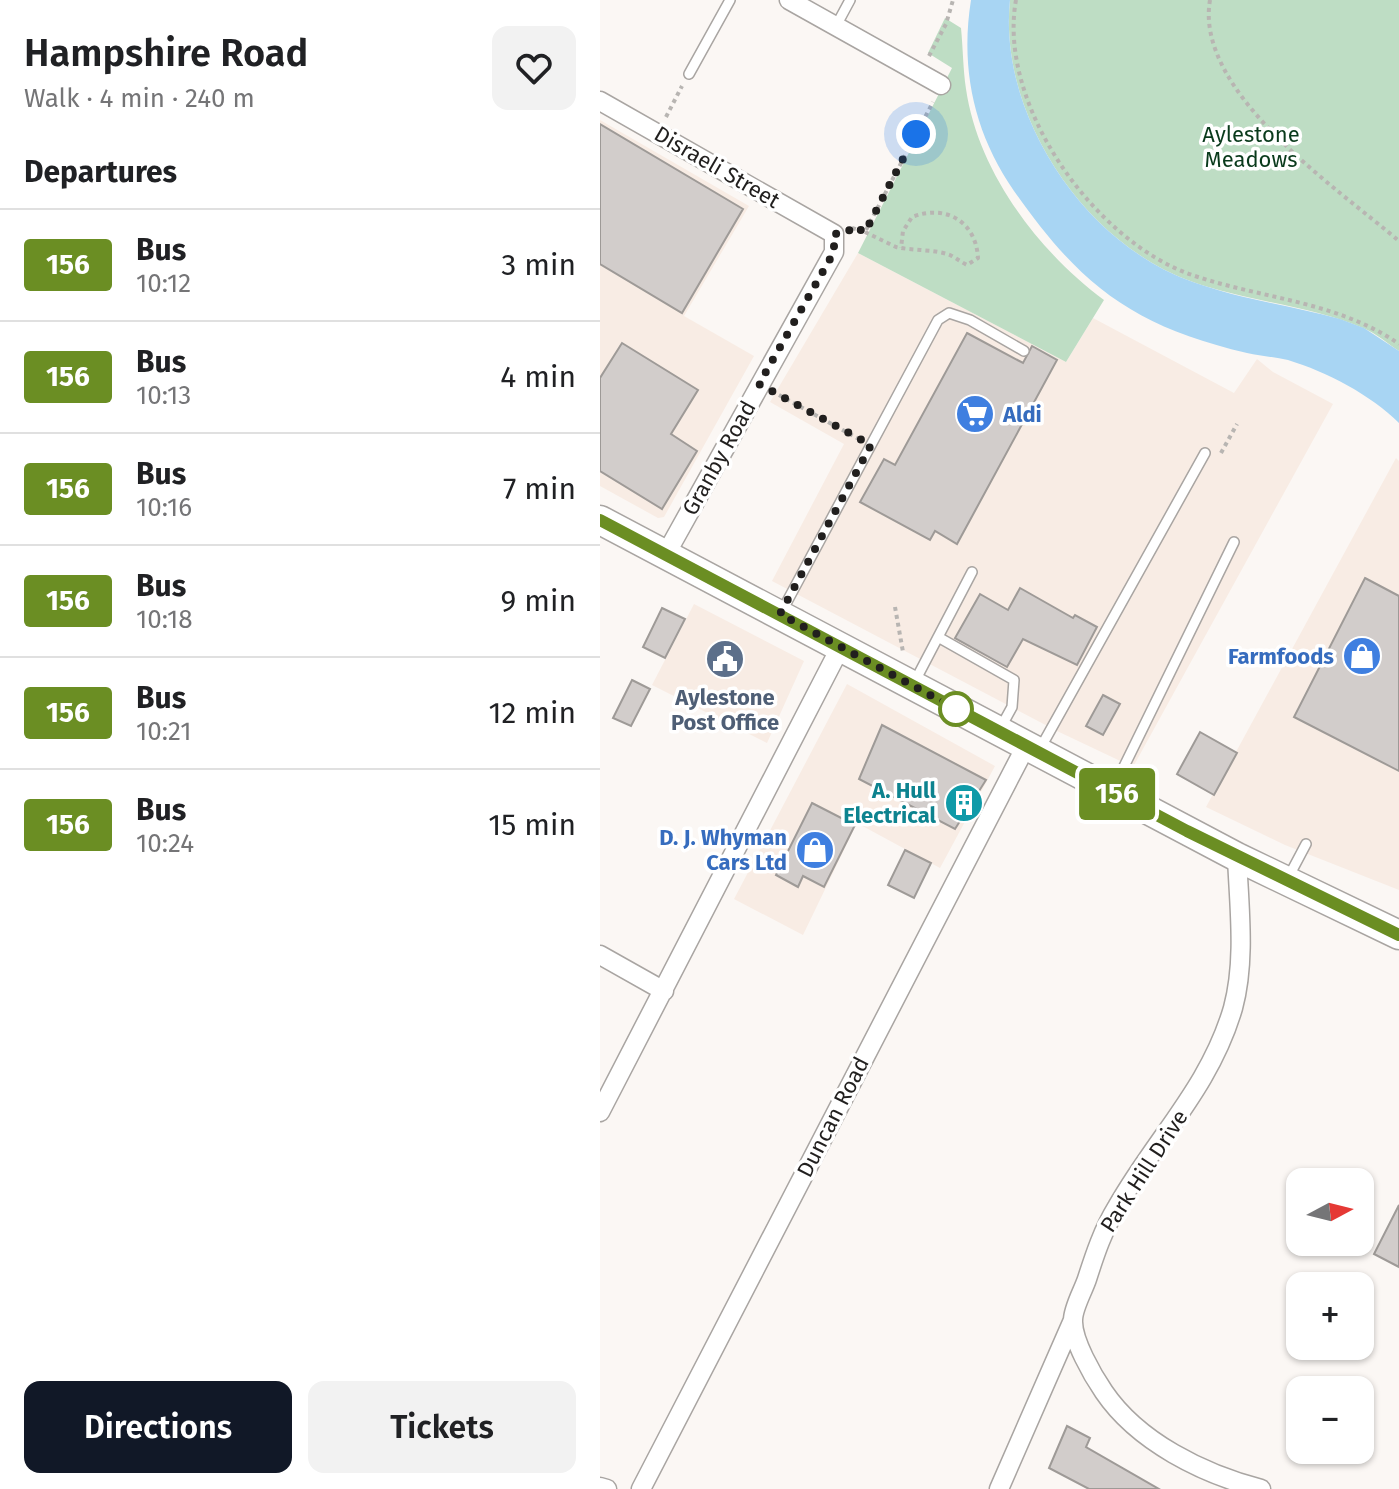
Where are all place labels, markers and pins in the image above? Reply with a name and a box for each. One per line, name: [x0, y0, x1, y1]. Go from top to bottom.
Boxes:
supermarket icon: Aldi: [954, 393, 996, 435]
place label: Aldi: [1002, 401, 1042, 428]
shop icon: Farmfoods: [1341, 635, 1383, 677]
public building icon: Aylestone Post Office: [704, 638, 746, 680]
place label: Farmfoods: [1228, 643, 1334, 670]
place label: Aylestone Post Office: [671, 684, 779, 736]
unlabelled marker: [939, 692, 973, 726]
place label: A. Hull Electrical: [843, 777, 936, 829]
building icon: A. Hull Electrical: [943, 782, 985, 824]
place label: D. J. Whyman Cars Ltd: [659, 824, 787, 876]
shop icon: D. J. Whyman Cars Ltd: [794, 829, 836, 871]

